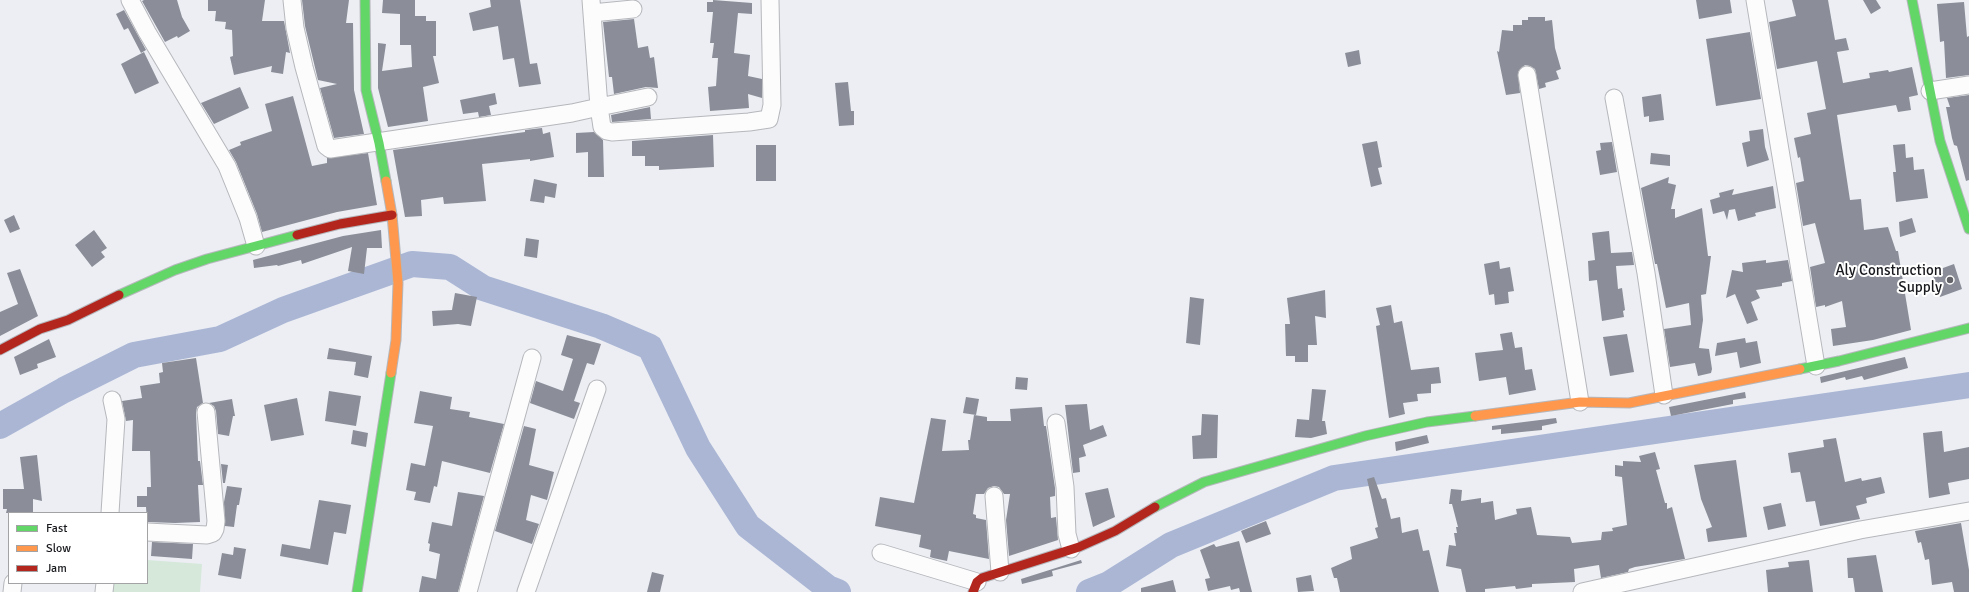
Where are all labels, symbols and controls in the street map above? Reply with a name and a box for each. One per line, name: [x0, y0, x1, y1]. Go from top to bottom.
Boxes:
place label: Aly Construction Supply: [1836, 262, 1942, 297]
marker: Aly Construction Supply: [1945, 275, 1955, 285]
legend: [8, 512, 148, 584]
text: Fast: [46, 521, 67, 536]
text: Slow: [46, 541, 71, 556]
text: Jam: [46, 561, 67, 576]

